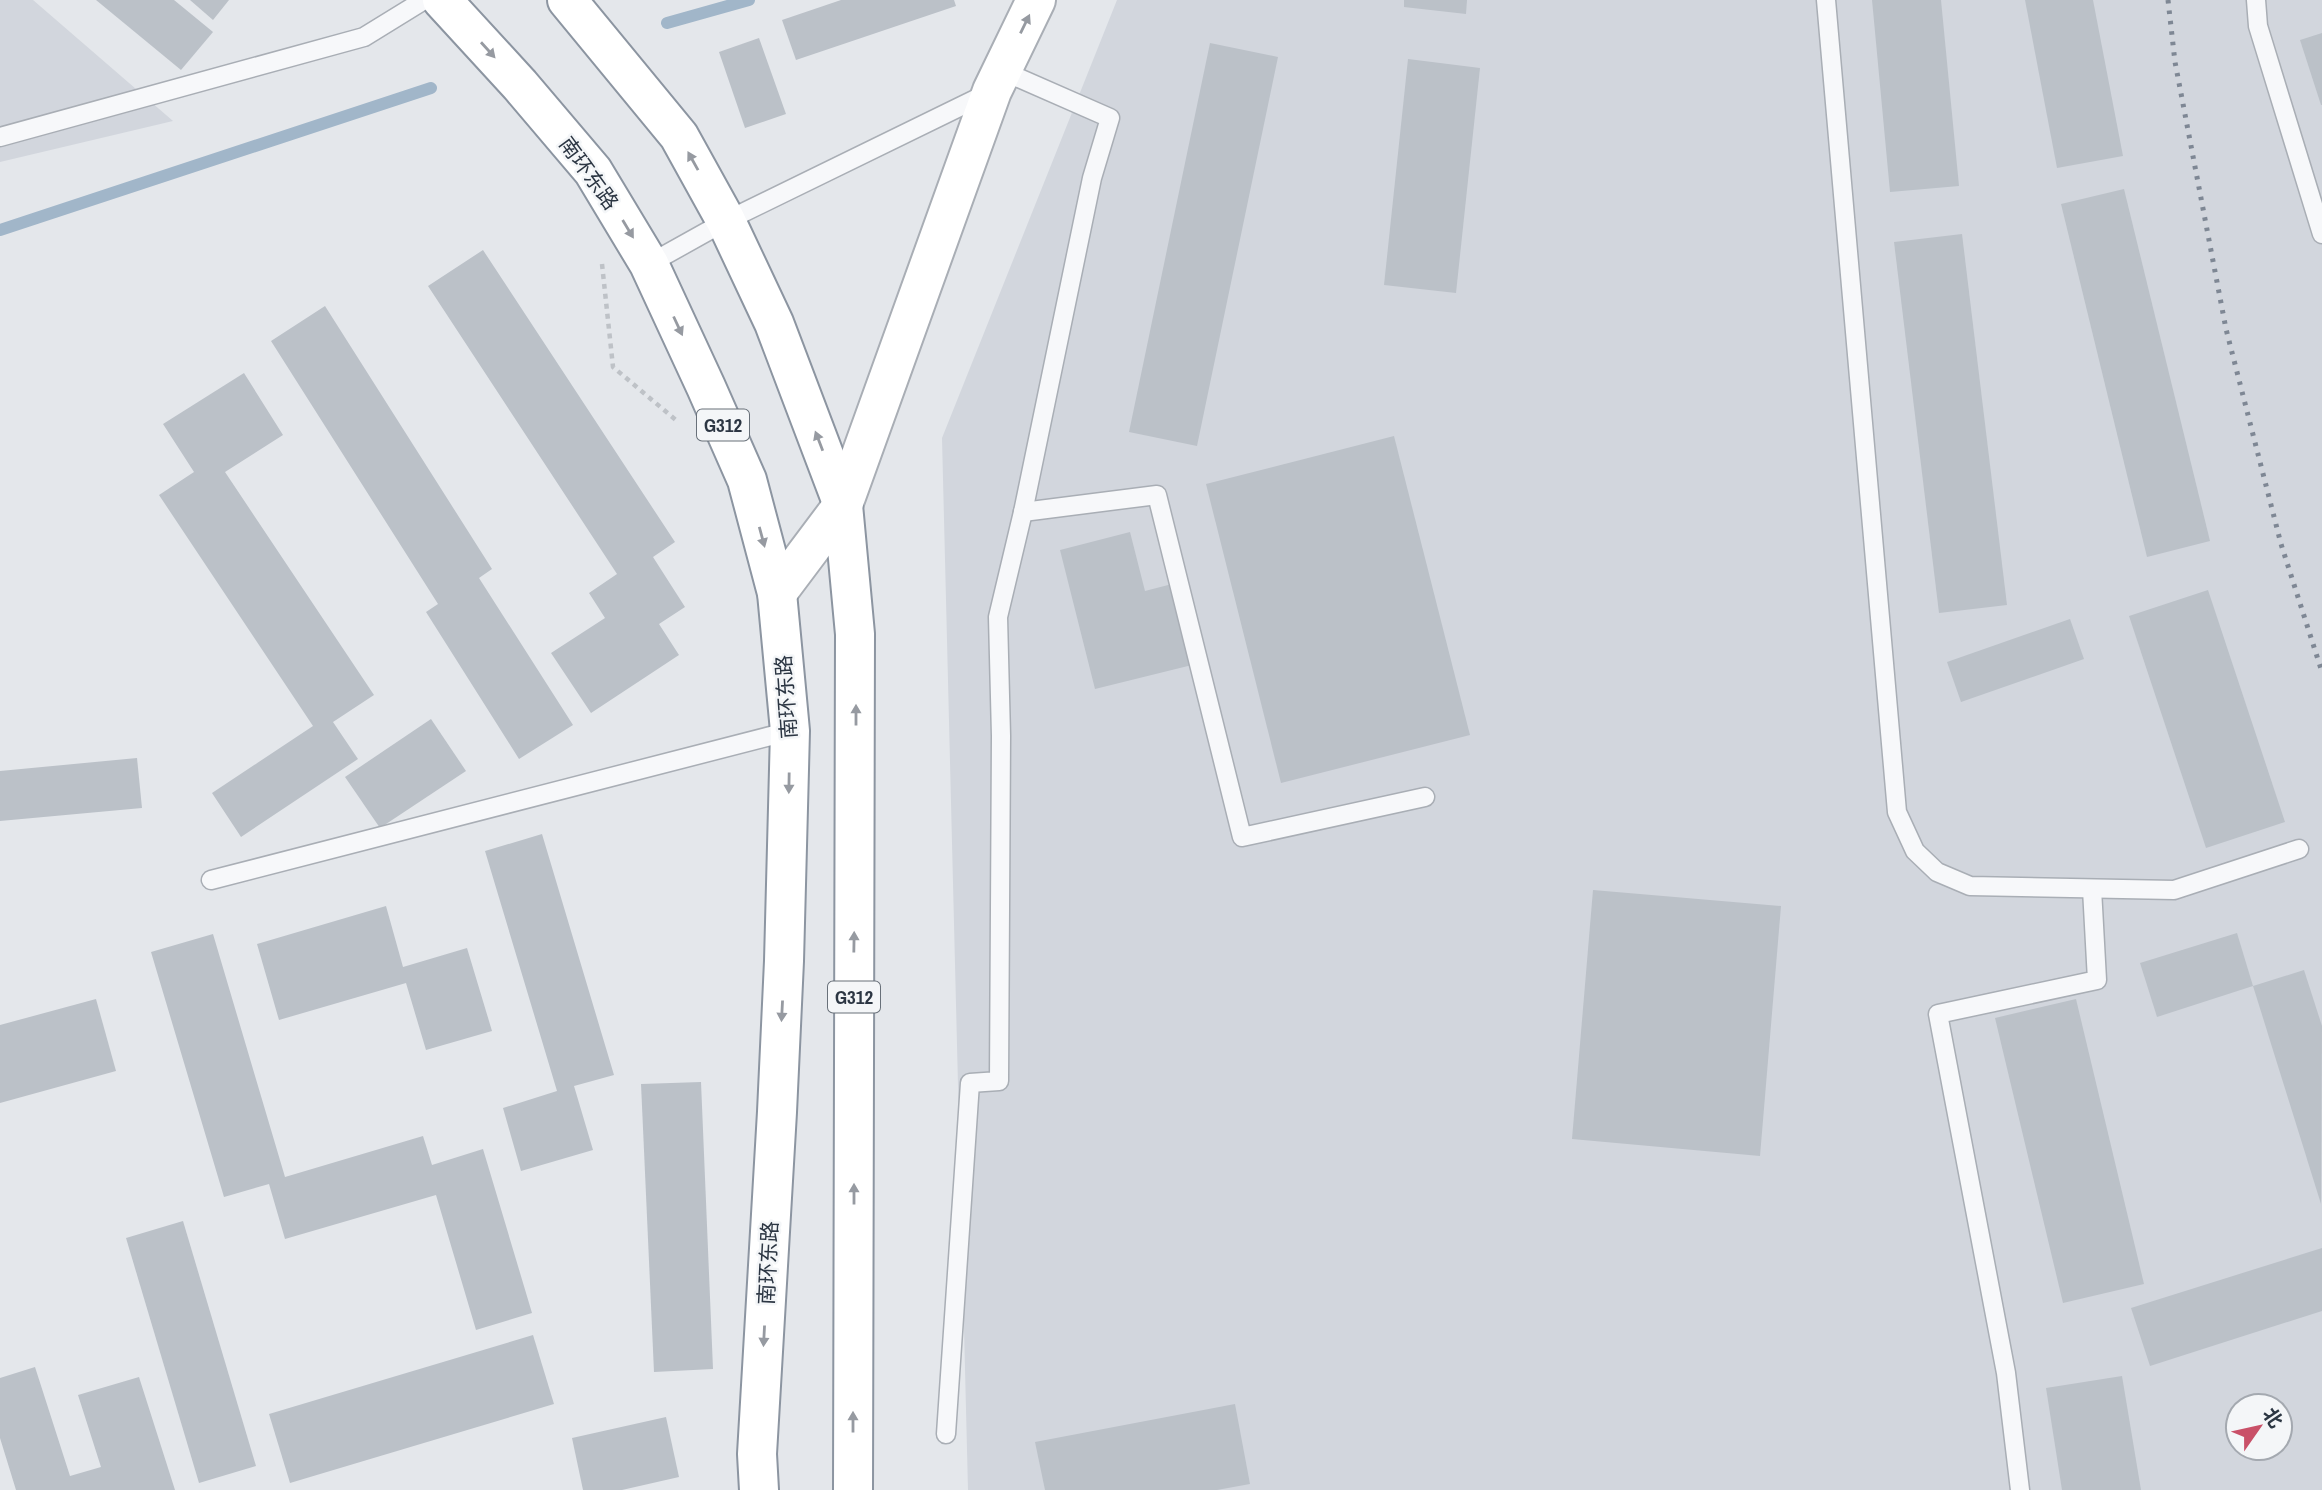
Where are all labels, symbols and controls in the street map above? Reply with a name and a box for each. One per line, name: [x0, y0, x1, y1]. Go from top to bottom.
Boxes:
one-way arrow: [1019, 14, 1031, 34]
one-way arrow: [480, 41, 496, 58]
street label: 南环东路: [553, 130, 625, 216]
one-way arrow: [687, 151, 699, 171]
one-way arrow: [621, 220, 634, 239]
one-way arrow: [672, 316, 684, 336]
road number: G312: [697, 410, 749, 440]
one-way arrow: [813, 430, 824, 451]
one-way arrow: [757, 526, 768, 548]
street label: 南环东路: [769, 654, 803, 740]
one-way arrow: [850, 704, 862, 726]
one-way arrow: [783, 772, 795, 794]
one-way arrow: [848, 931, 860, 953]
road number: G312: [828, 981, 880, 1012]
one-way arrow: [777, 1000, 788, 1022]
one-way arrow: [848, 1183, 860, 1205]
street label: 南环东路: [751, 1220, 785, 1306]
one-way arrow: [758, 1325, 769, 1347]
north arrow: [2224, 1392, 2294, 1462]
text: 北: [2257, 1402, 2289, 1433]
one-way arrow: [847, 1411, 859, 1433]

